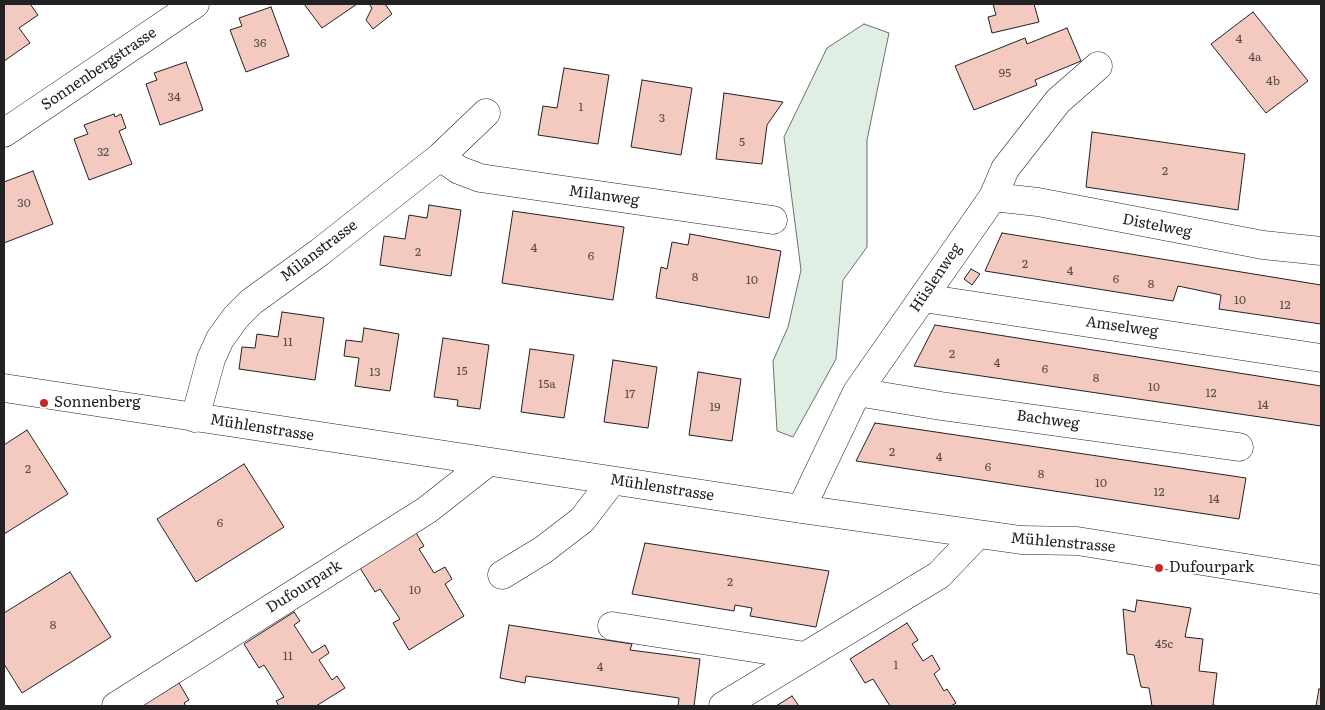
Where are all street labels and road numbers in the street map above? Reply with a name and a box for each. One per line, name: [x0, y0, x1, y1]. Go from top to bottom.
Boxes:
street label: Sonnenbergstrasse: [38, 24, 160, 114]
street label: Milanweg: [568, 182, 640, 210]
street label: Distelweg: [1121, 210, 1193, 242]
street label: Milanstrasse: [277, 216, 361, 286]
street label: Hüslenweg: [906, 240, 966, 316]
street label: Amselweg: [1085, 313, 1159, 341]
street label: Bachweg: [1015, 407, 1081, 433]
street label: Mühlenstrasse: [209, 411, 315, 445]
street label: Mühlenstrasse: [609, 471, 715, 505]
street label: Mühlenstrasse: [1010, 529, 1116, 557]
street label: Dufourpark: [263, 557, 345, 617]

